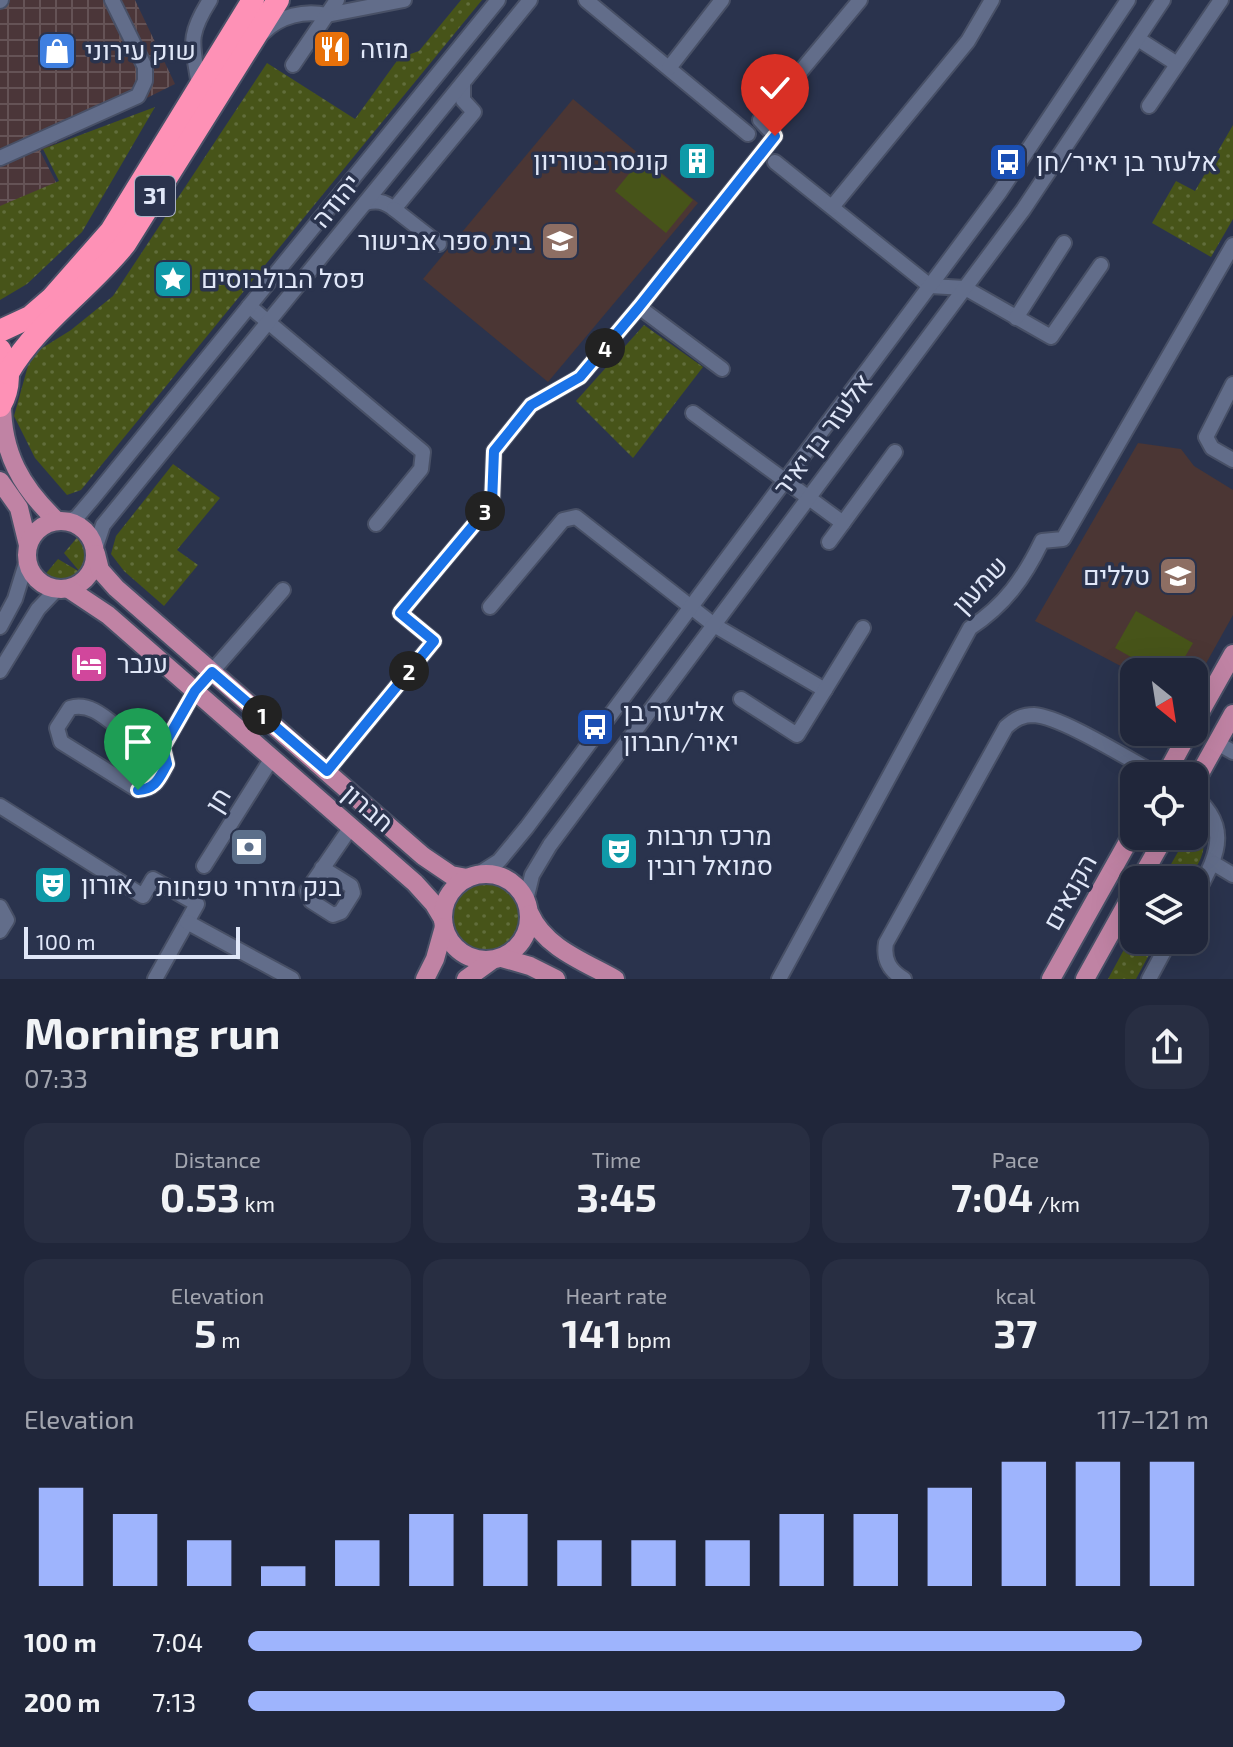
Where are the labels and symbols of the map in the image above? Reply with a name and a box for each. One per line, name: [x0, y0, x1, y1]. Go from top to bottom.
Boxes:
restaurant icon: מוזה: [311, 28, 353, 70]
shop icon: שוק עירוני: [36, 30, 78, 72]
place label: מוזה: [360, 32, 409, 63]
place label: שוק עירוני: [85, 34, 196, 65]
pin: [741, 54, 809, 136]
building icon: קונסרבטוריון: [676, 140, 718, 182]
bus stop icon: אלעזר בן יאיר/חן: [987, 141, 1029, 183]
place label: קונסרבטוריון: [533, 144, 669, 175]
place label: אלעזר בן יאיר/חן: [1036, 145, 1218, 176]
street label: יהודה: [304, 167, 366, 233]
road number: 31: [135, 176, 175, 216]
school or university icon: בית ספר אבישור: [539, 220, 581, 262]
place label: בית ספר אבישור: [358, 224, 532, 255]
place icon: פסל הבולבוסים: [152, 258, 194, 300]
place label: פסל הבולבוסים: [201, 262, 365, 293]
pin: 4: [585, 328, 625, 368]
street label: אלעזר בן יאיר: [766, 367, 878, 501]
pin: 3: [465, 491, 505, 531]
street label: שמעון: [945, 549, 1013, 619]
school or university icon: טללים: [1157, 555, 1199, 597]
place label: טללים: [1083, 559, 1150, 590]
hotel icon: ענבר: [68, 643, 110, 685]
place label: ענבר: [117, 647, 168, 678]
pin: 2: [389, 651, 429, 691]
north arrow: [1120, 658, 1208, 746]
pin: 1: [242, 695, 282, 735]
place label: אליעזר בן יאיר/חברון: [623, 695, 739, 756]
bus stop icon: אליעזר בן יאיר/חברון: [574, 706, 616, 748]
pin: [104, 708, 172, 790]
street label: חברון: [337, 776, 401, 837]
street label: חן: [197, 781, 236, 817]
place label: מרכז תרבות סמואל רובין: [647, 819, 773, 880]
bank icon: בנק מזרחי טפחות: [228, 826, 270, 868]
theatre icon: מרכז תרבות סמואל רובין: [598, 830, 640, 872]
street label: הקנאים: [1035, 848, 1102, 935]
theatre icon: אורון: [32, 864, 74, 906]
place label: אורון: [81, 868, 133, 899]
place label: בנק מזרחי טפחות: [157, 870, 342, 901]
scale bar: [24, 923, 240, 959]

